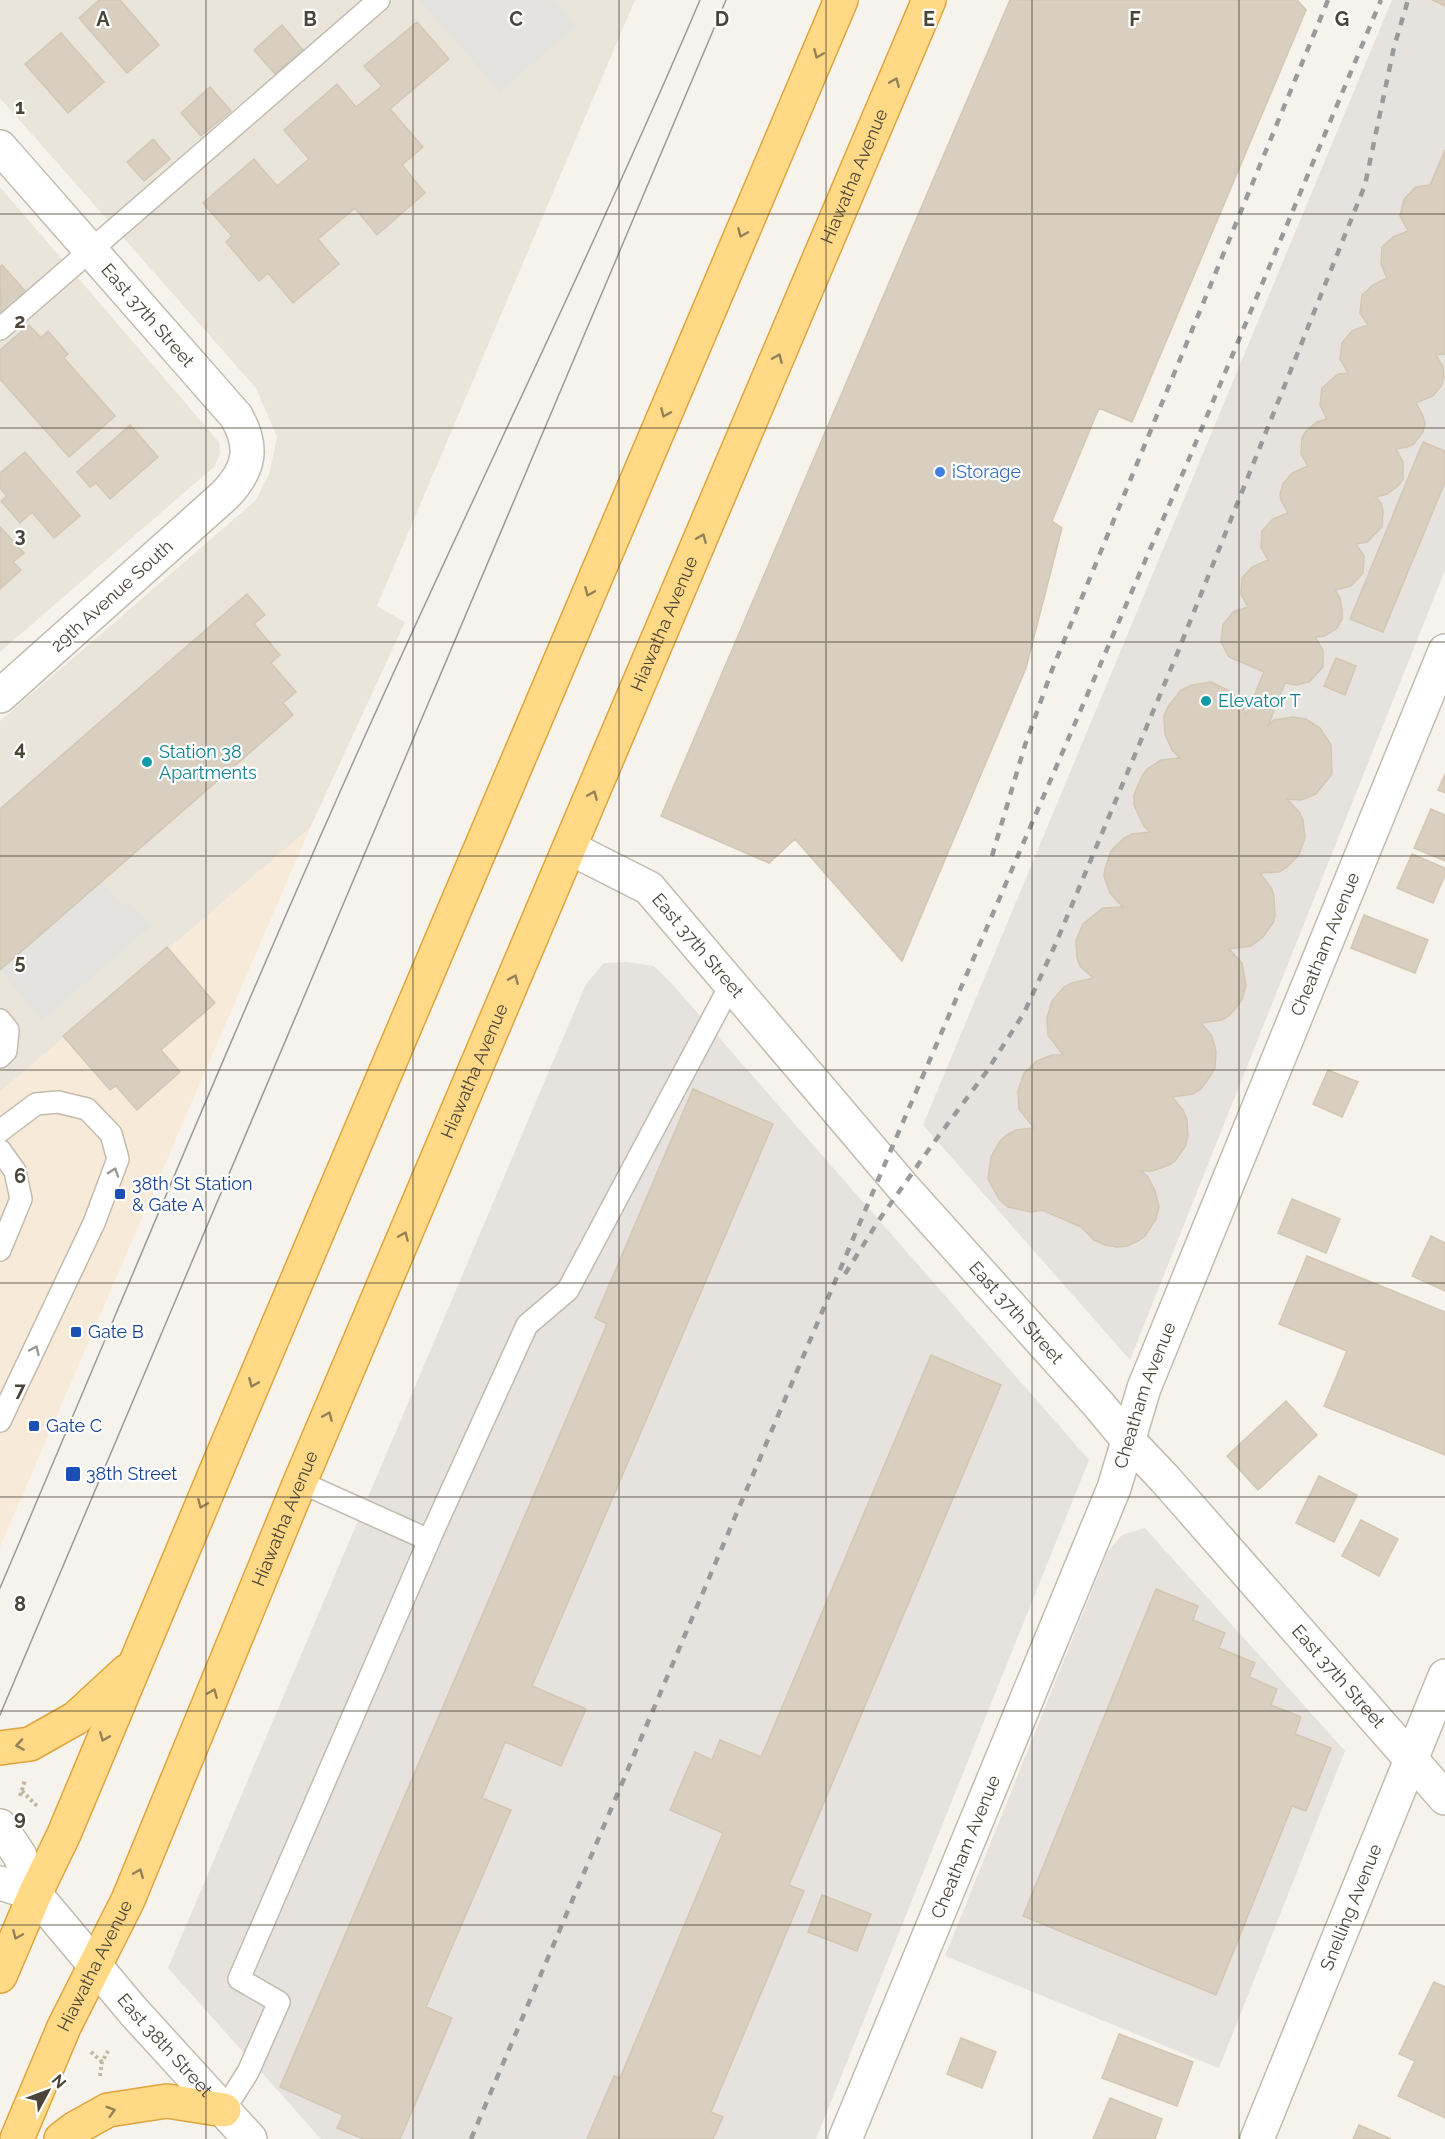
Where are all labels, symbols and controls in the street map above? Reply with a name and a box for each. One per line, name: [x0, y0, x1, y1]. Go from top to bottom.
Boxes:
text: A: [96, 7, 110, 31]
text: B: [303, 7, 317, 31]
text: C: [509, 7, 523, 31]
text: D: [715, 7, 729, 31]
text: E: [923, 7, 935, 31]
text: F: [1129, 7, 1141, 31]
text: G: [1335, 7, 1349, 31]
one-way arrow: [813, 48, 825, 59]
one-way arrow: [887, 77, 899, 88]
text: 1: [15, 95, 25, 119]
street label: Hiawatha Avenue: [816, 105, 892, 247]
one-way arrow: [737, 227, 749, 238]
street label: East 37th Street: [97, 259, 199, 371]
text: 2: [14, 309, 26, 333]
one-way arrow: [771, 353, 783, 364]
one-way arrow: [660, 407, 672, 418]
place label: iStorage: [952, 461, 1021, 482]
marker: iStorage: [933, 465, 947, 479]
text: 3: [14, 523, 26, 547]
one-way arrow: [695, 533, 707, 544]
street label: 29th Avenue South: [46, 535, 177, 656]
street label: Hiawatha Avenue: [626, 553, 702, 694]
one-way arrow: [584, 586, 596, 597]
place label: Elevator T: [1218, 690, 1301, 711]
marker: Elevator T: [1199, 694, 1213, 708]
text: 4: [14, 736, 26, 760]
place label: Station 38 Apartments: [159, 741, 257, 783]
marker: Station 38 Apartments: [140, 755, 154, 769]
one-way arrow: [586, 790, 598, 801]
street label: Cheatham Avenue: [1286, 869, 1364, 1019]
street label: East 37th Street: [648, 889, 748, 1002]
text: 5: [14, 950, 26, 974]
one-way arrow: [507, 974, 519, 985]
street label: Hiawatha Avenue: [436, 1000, 512, 1142]
text: 6: [14, 1164, 26, 1188]
one-way arrow: [107, 1167, 119, 1177]
place label: 38th St Station & Gate A: [132, 1173, 252, 1215]
marker: 38th St Station & Gate A: [113, 1187, 127, 1201]
one-way arrow: [397, 1232, 409, 1243]
street label: East 37th Street: [965, 1257, 1068, 1368]
street label: Cheatham Avenue: [1109, 1319, 1180, 1471]
place label: Gate B: [88, 1321, 144, 1342]
marker: Gate B: [69, 1325, 83, 1339]
one-way arrow: [28, 1345, 40, 1356]
one-way arrow: [249, 1376, 261, 1387]
text: 7: [14, 1378, 26, 1402]
one-way arrow: [321, 1411, 333, 1422]
place label: Gate C: [46, 1415, 102, 1436]
marker: Gate C: [27, 1419, 41, 1433]
street label: Hiawatha Avenue: [247, 1447, 322, 1589]
place label: 38th Street: [86, 1463, 177, 1484]
marker: 38th Street: [64, 1465, 82, 1483]
one-way arrow: [197, 1498, 209, 1509]
text: 8: [14, 1592, 26, 1616]
street label: East 37th Street: [1288, 1620, 1390, 1732]
one-way arrow: [206, 1688, 218, 1699]
one-way arrow: [99, 1730, 111, 1741]
one-way arrow: [16, 1738, 26, 1751]
street label: Cheatham Avenue: [926, 1771, 1004, 1922]
text: 9: [14, 1806, 26, 1830]
street label: Snelling Avenue: [1316, 1840, 1386, 1974]
one-way arrow: [132, 1868, 144, 1879]
street label: Hiawatha Avenue: [52, 1896, 136, 2035]
one-way arrow: [13, 1928, 25, 1939]
street label: East 38th Street: [113, 1989, 217, 2101]
north arrow: [18, 2061, 78, 2121]
text: N: [48, 2071, 70, 2092]
one-way arrow: [105, 2106, 116, 2118]

